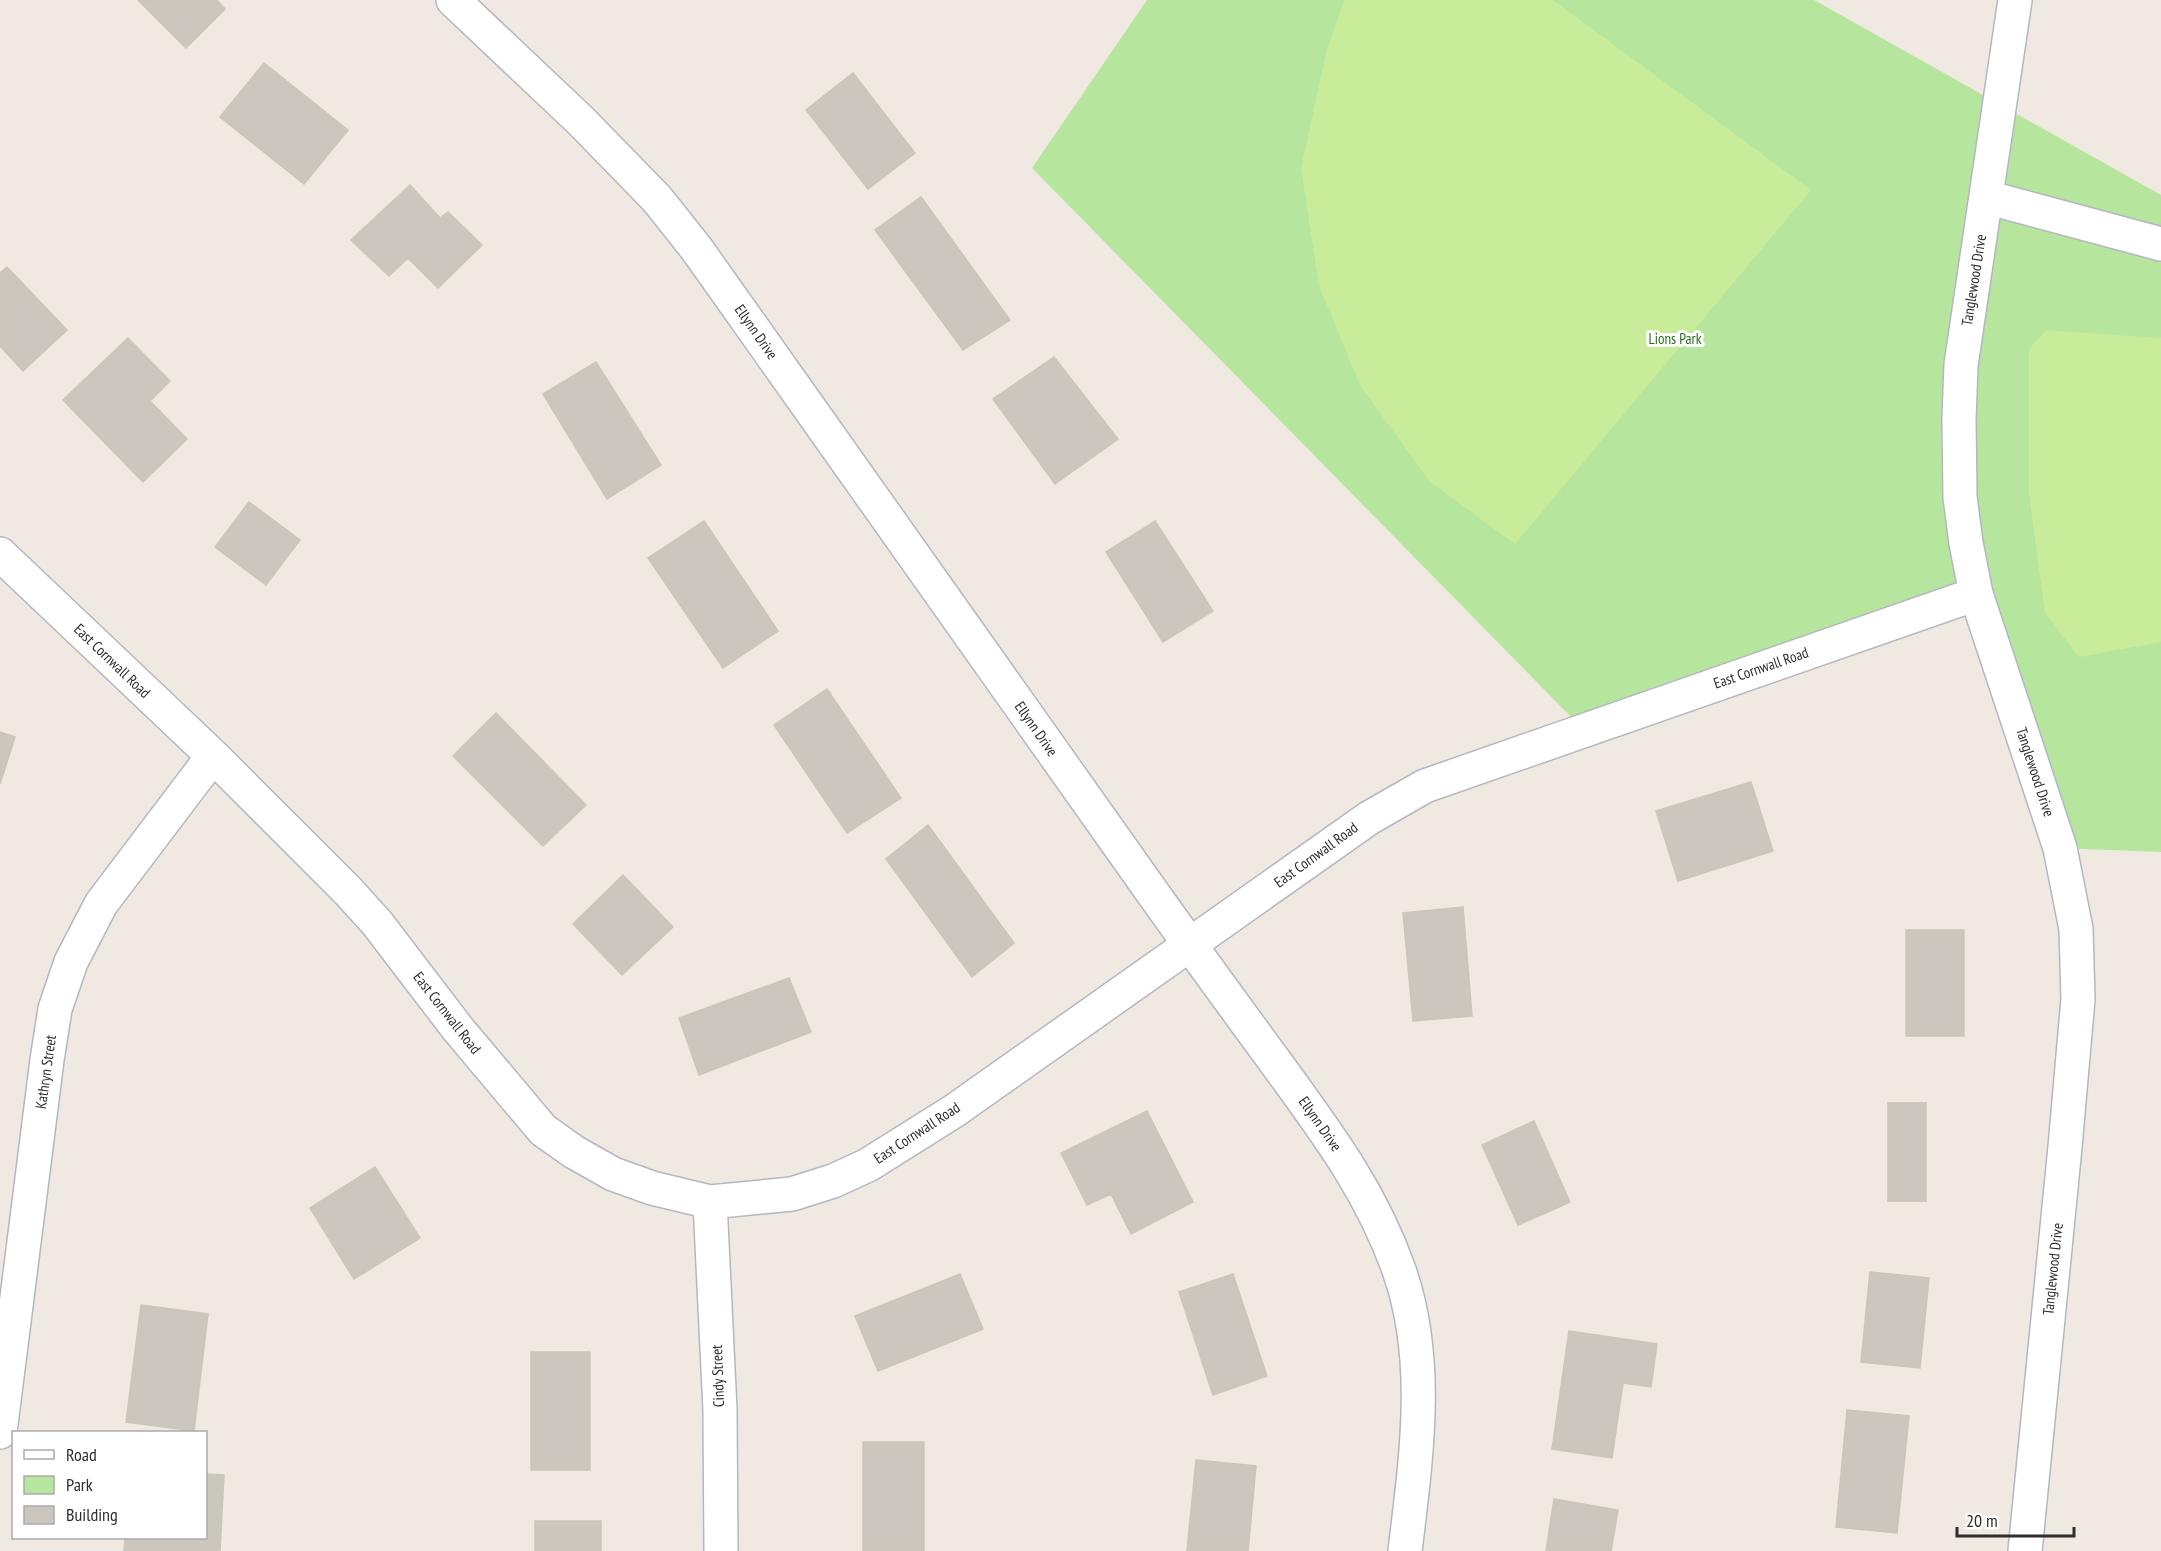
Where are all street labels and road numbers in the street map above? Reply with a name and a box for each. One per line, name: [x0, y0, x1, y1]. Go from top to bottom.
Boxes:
street label: Tanglewood Drive: [1957, 233, 1990, 327]
street label: Ellynn Drive: [731, 301, 782, 363]
street label: East Cornwall Road: [70, 619, 155, 702]
street label: East Cornwall Road: [1711, 642, 1811, 693]
street label: Ellynn Drive: [1011, 698, 1062, 760]
street label: Tanglewood Drive: [2012, 725, 2059, 819]
street label: East Cornwall Road: [1270, 818, 1361, 891]
street label: East Cornwall Road: [409, 968, 485, 1058]
street label: Kathryn Street: [31, 1034, 60, 1110]
street label: Ellynn Drive: [1295, 1093, 1346, 1155]
street label: East Cornwall Road: [870, 1098, 963, 1168]
street label: Tanglewood Drive: [2038, 1222, 2067, 1316]
street label: Cindy Street: [707, 1344, 728, 1408]

